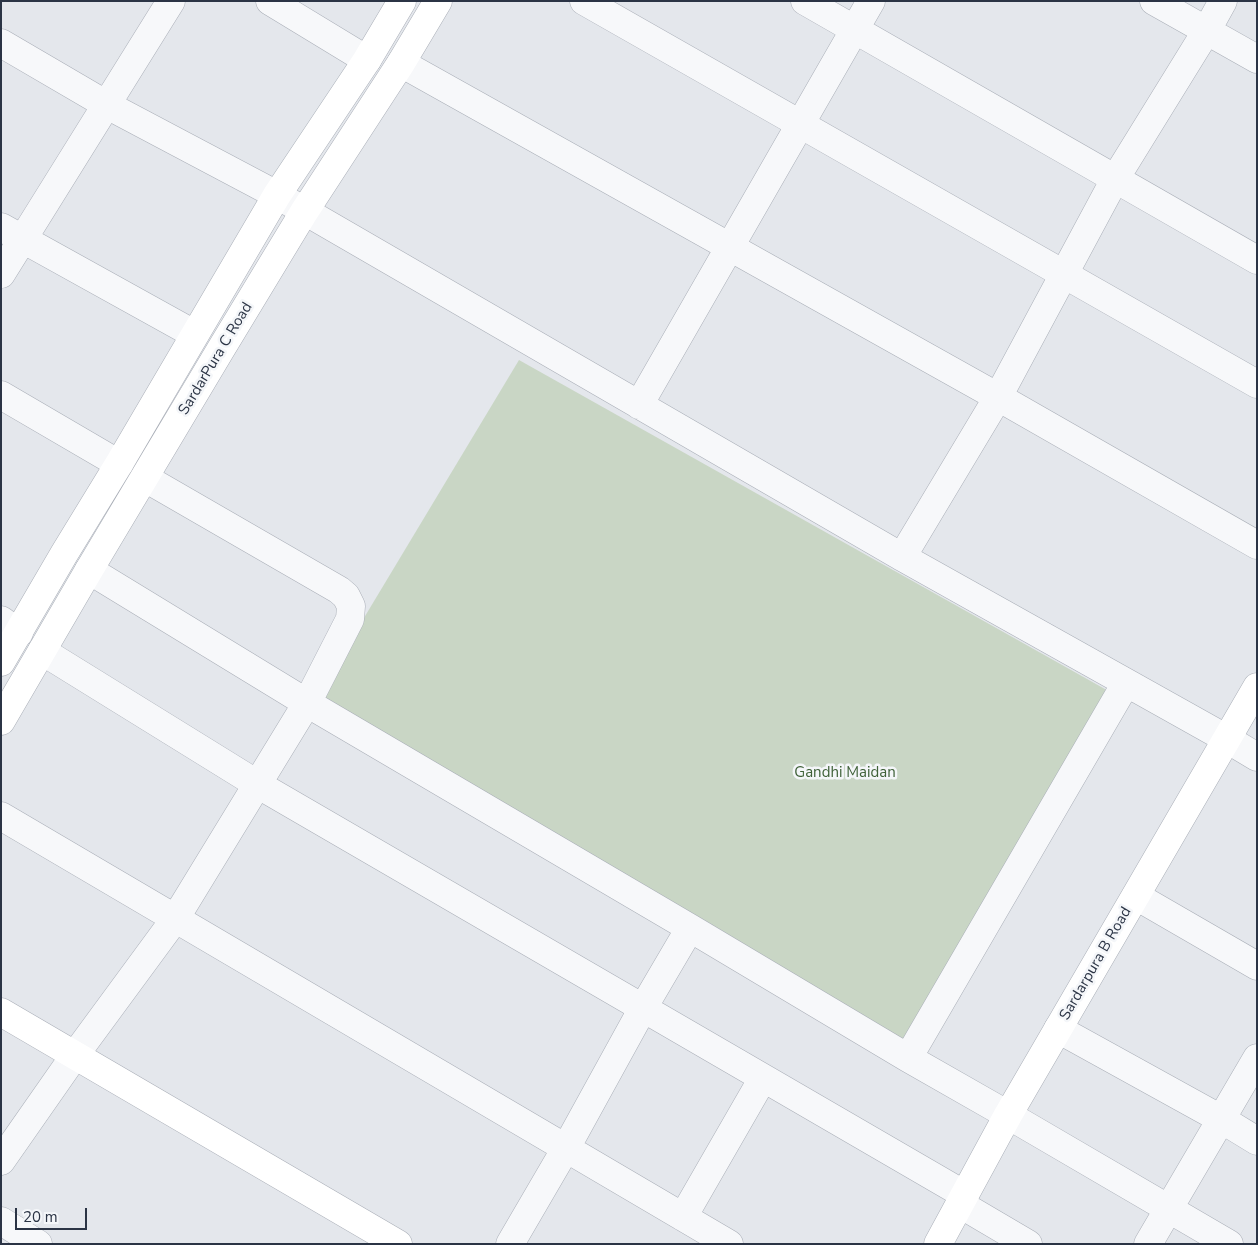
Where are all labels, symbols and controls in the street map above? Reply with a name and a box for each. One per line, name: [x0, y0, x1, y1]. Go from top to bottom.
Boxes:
street label: SardarPura C Road: [175, 299, 257, 419]
park label: Gandhi Maidan: [794, 764, 896, 782]
street label: Sardarpura B Road: [1056, 904, 1136, 1024]
scale bar: [18, 1198, 90, 1230]
text: 20 m: [23, 1207, 58, 1227]

